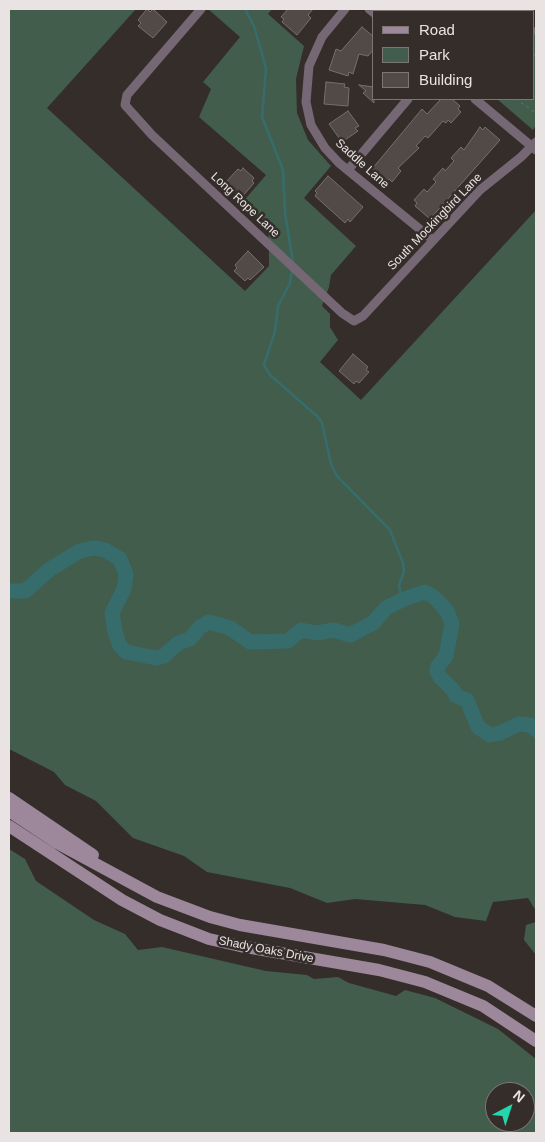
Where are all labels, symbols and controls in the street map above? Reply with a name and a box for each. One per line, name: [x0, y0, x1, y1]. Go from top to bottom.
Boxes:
legend: [372, 10, 535, 100]
text: Road: [419, 21, 455, 38]
text: Park: [419, 46, 450, 63]
text: Building: [419, 71, 472, 88]
street label: Saddle Lane: [332, 136, 392, 192]
street label: Long Rope Lane: [208, 169, 282, 241]
street label: South Mockingbird Lane: [385, 170, 485, 274]
street label: Shady Oaks Drive: [217, 934, 315, 966]
north arrow: [485, 1082, 535, 1132]
text: N: [510, 1087, 528, 1106]

